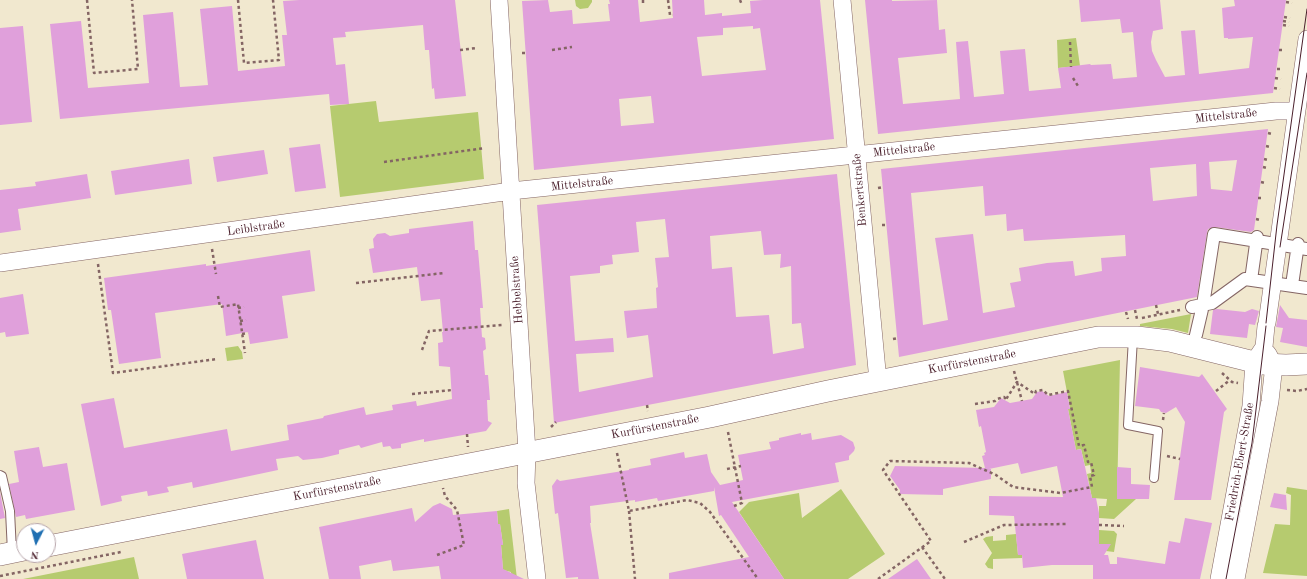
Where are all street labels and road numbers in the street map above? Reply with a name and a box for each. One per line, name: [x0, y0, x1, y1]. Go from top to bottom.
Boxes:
street label: Mittelstraße: [1194, 106, 1258, 126]
street label: Mittelstraße: [872, 140, 936, 160]
street label: Benkertstraße: [850, 153, 870, 227]
street label: Mittelstraße: [550, 174, 614, 194]
street label: Leiblstraße: [226, 217, 286, 239]
street label: Hebbelstraße: [507, 256, 527, 324]
street label: Kurfürstenstraße: [927, 346, 1017, 378]
street label: Friedrich-Ebert-Straße: [1222, 402, 1258, 522]
street label: Kurfürstenstraße: [610, 411, 700, 443]
street label: Kurfürstenstraße: [292, 473, 382, 505]

